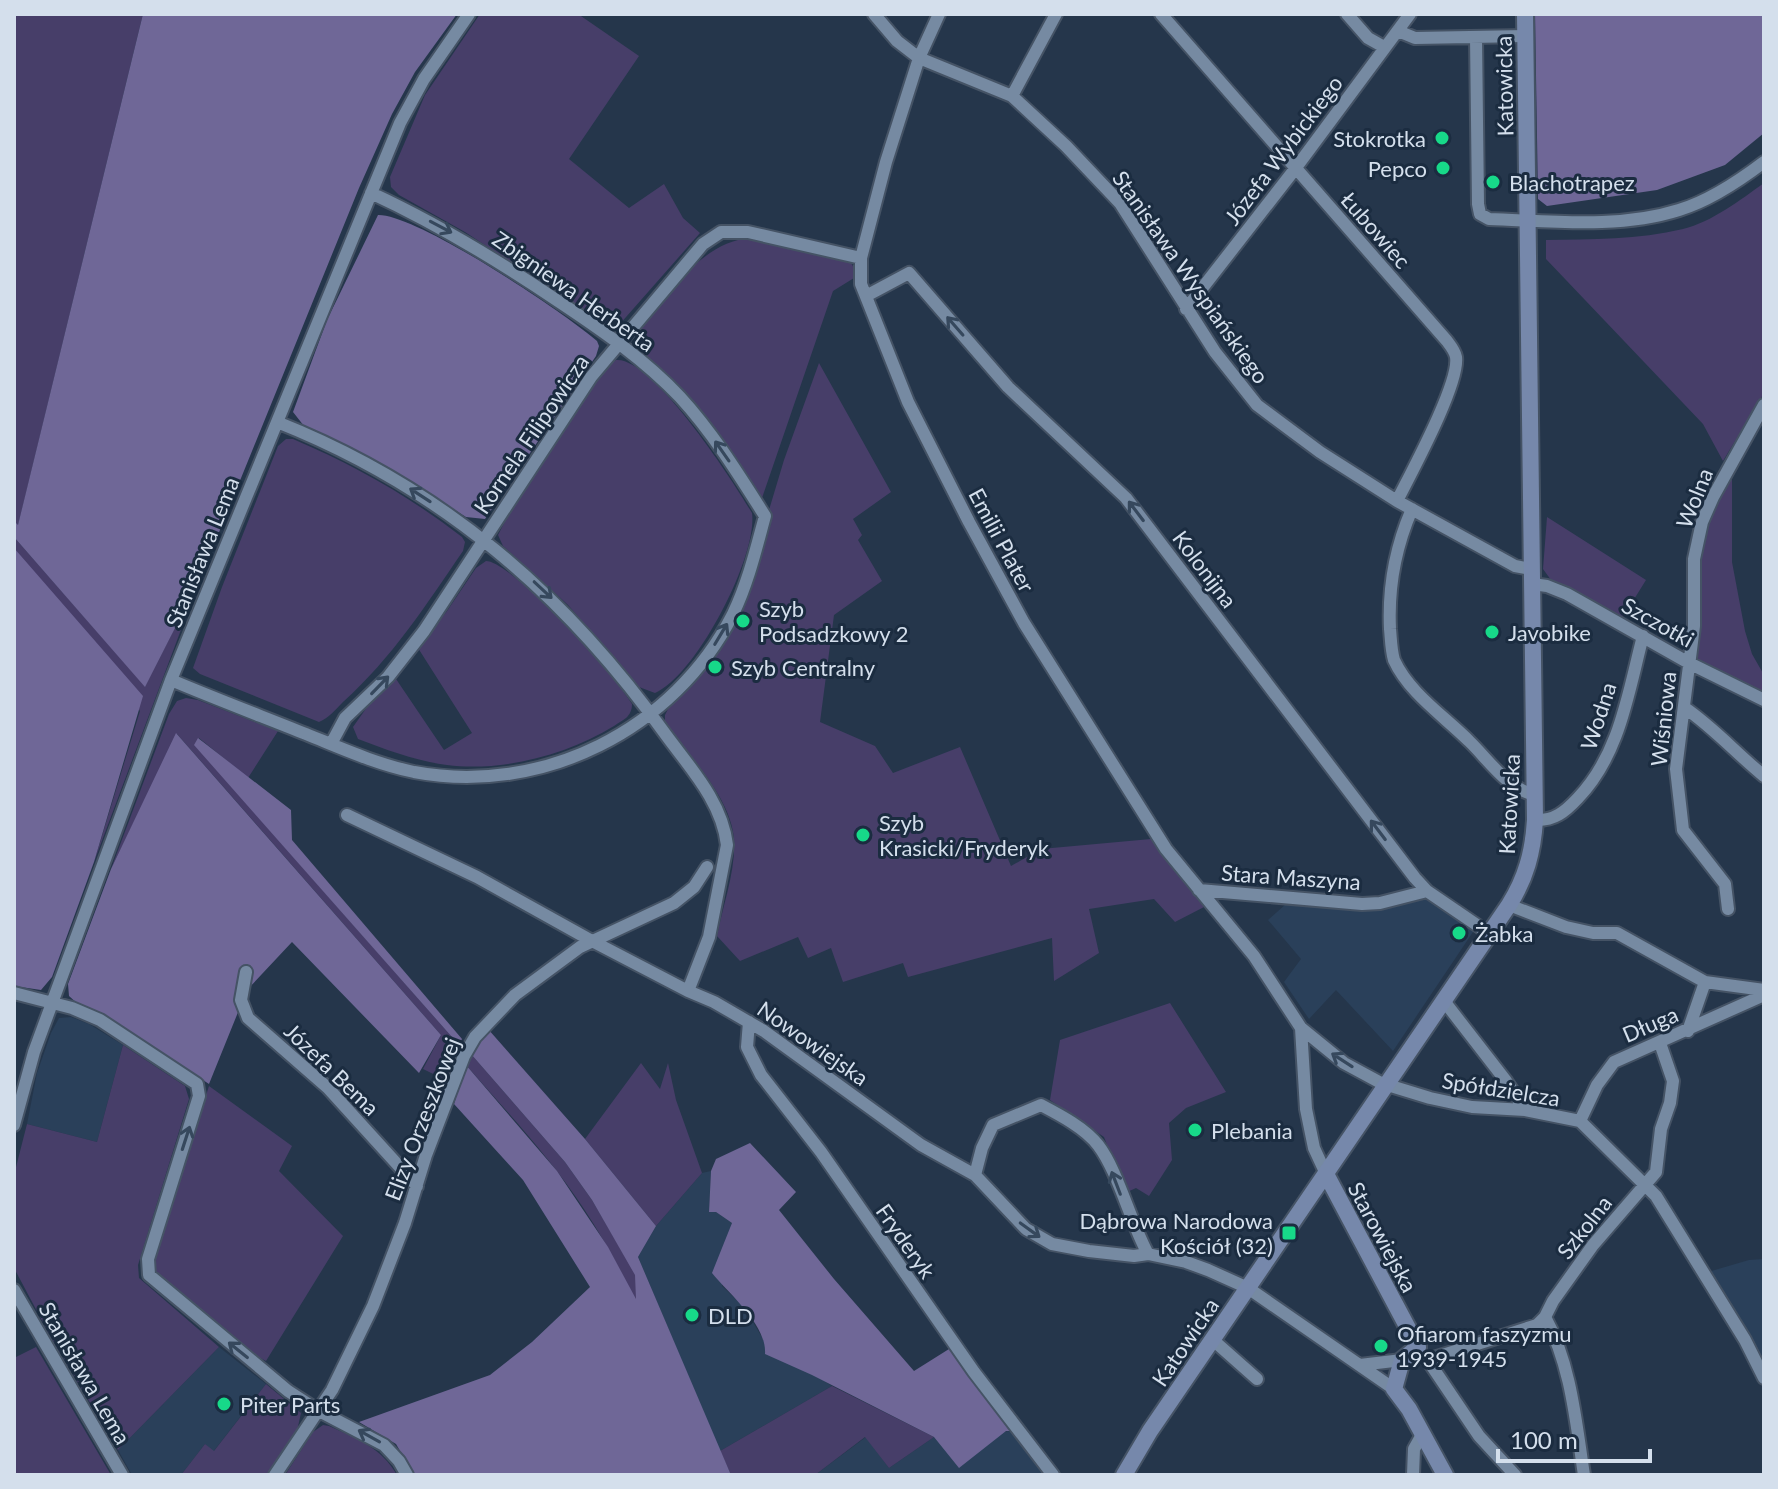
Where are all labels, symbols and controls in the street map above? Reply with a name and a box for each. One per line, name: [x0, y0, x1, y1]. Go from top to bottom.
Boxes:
street label: Katowicka: [1490, 35, 1518, 137]
street label: Józefa Wybickiego: [1218, 70, 1348, 230]
place label: Stokrotka: [1333, 125, 1426, 152]
marker: Stokrotka: [1433, 129, 1451, 147]
place label: Pepco: [1368, 155, 1427, 182]
marker: Pepco: [1434, 159, 1452, 177]
street label: Stanisława Wyspiańskiego: [1107, 165, 1275, 389]
place label: Blachotrapez: [1509, 169, 1635, 196]
marker: Blachotrapez: [1484, 173, 1502, 191]
street label: Łubowiec: [1335, 186, 1417, 274]
one-way arrow: [428, 220, 452, 235]
street label: Zbigniewa Herberta: [488, 225, 660, 357]
one-way arrow: [946, 316, 964, 336]
street label: Kornela Filipowicza: [468, 349, 594, 519]
one-way arrow: [714, 440, 731, 462]
street label: Wolna: [1670, 464, 1718, 532]
street label: Stanisława Lema: [160, 473, 244, 631]
street label: Emilii Plater: [963, 483, 1041, 597]
one-way arrow: [409, 486, 432, 502]
one-way arrow: [1128, 501, 1145, 523]
street label: Kolonijna: [1167, 525, 1243, 613]
one-way arrow: [533, 581, 553, 600]
street label: Szczotki: [1617, 591, 1699, 653]
place label: Szyb Podsadzkowy 2: [759, 595, 908, 647]
marker: Szyb Podsadzkowy 2: [734, 612, 752, 630]
place label: Javobike: [1508, 619, 1591, 646]
one-way arrow: [713, 623, 729, 646]
marker: Javobike: [1483, 623, 1501, 641]
place label: Szyb Centralny: [731, 654, 876, 681]
marker: Szyb Centralny: [706, 658, 724, 676]
street label: Wiśniowa: [1645, 670, 1681, 768]
one-way arrow: [370, 675, 389, 695]
street label: Wodna: [1574, 679, 1622, 753]
street label: Katowicka: [1493, 753, 1525, 855]
place label: Szyb Krasicki/Fryderyk: [879, 809, 1050, 861]
one-way arrow: [1370, 820, 1387, 841]
marker: Szyb Krasicki/Fryderyk: [854, 826, 872, 844]
street label: Stara Maszyna: [1220, 859, 1362, 895]
place label: Żabka: [1475, 920, 1534, 947]
marker: Żabka: [1450, 924, 1468, 942]
street label: Nowowiejska: [752, 995, 874, 1091]
street label: Długa: [1618, 1000, 1682, 1048]
street label: Józefa Bema: [279, 1017, 385, 1121]
street label: Elizy Orzeszkowej: [378, 1034, 466, 1204]
one-way arrow: [1331, 1052, 1353, 1069]
street label: Spółdzielcza: [1440, 1066, 1562, 1112]
place label: Plebania: [1211, 1117, 1293, 1144]
marker: Plebania: [1186, 1121, 1204, 1139]
one-way arrow: [180, 1126, 195, 1151]
one-way arrow: [1108, 1171, 1122, 1196]
street label: Starowiejska: [1343, 1177, 1423, 1297]
street label: Szkolna: [1551, 1190, 1617, 1264]
street label: Fryderyk: [871, 1198, 942, 1284]
place label: Dąbrowa Narodowa Kościół (32): [1080, 1207, 1273, 1259]
one-way arrow: [1018, 1222, 1040, 1238]
marker: Dąbrowa Narodowa Kościół (32): [1280, 1224, 1298, 1242]
street label: Katowicka: [1146, 1293, 1224, 1391]
street label: Stanisława Lema: [33, 1297, 137, 1449]
place label: DLD: [708, 1302, 753, 1329]
marker: DLD: [683, 1306, 701, 1324]
place label: Ofiarom faszyzmu 1939-1945: [1397, 1320, 1572, 1372]
marker: Ofiarom faszyzmu 1939-1945: [1372, 1337, 1390, 1355]
one-way arrow: [228, 1341, 249, 1359]
place label: Piter Parts: [240, 1391, 340, 1418]
marker: Piter Parts: [215, 1395, 233, 1413]
scale bar: [1498, 1413, 1650, 1463]
text: 100 m: [1510, 1425, 1578, 1454]
one-way arrow: [358, 1428, 381, 1444]

